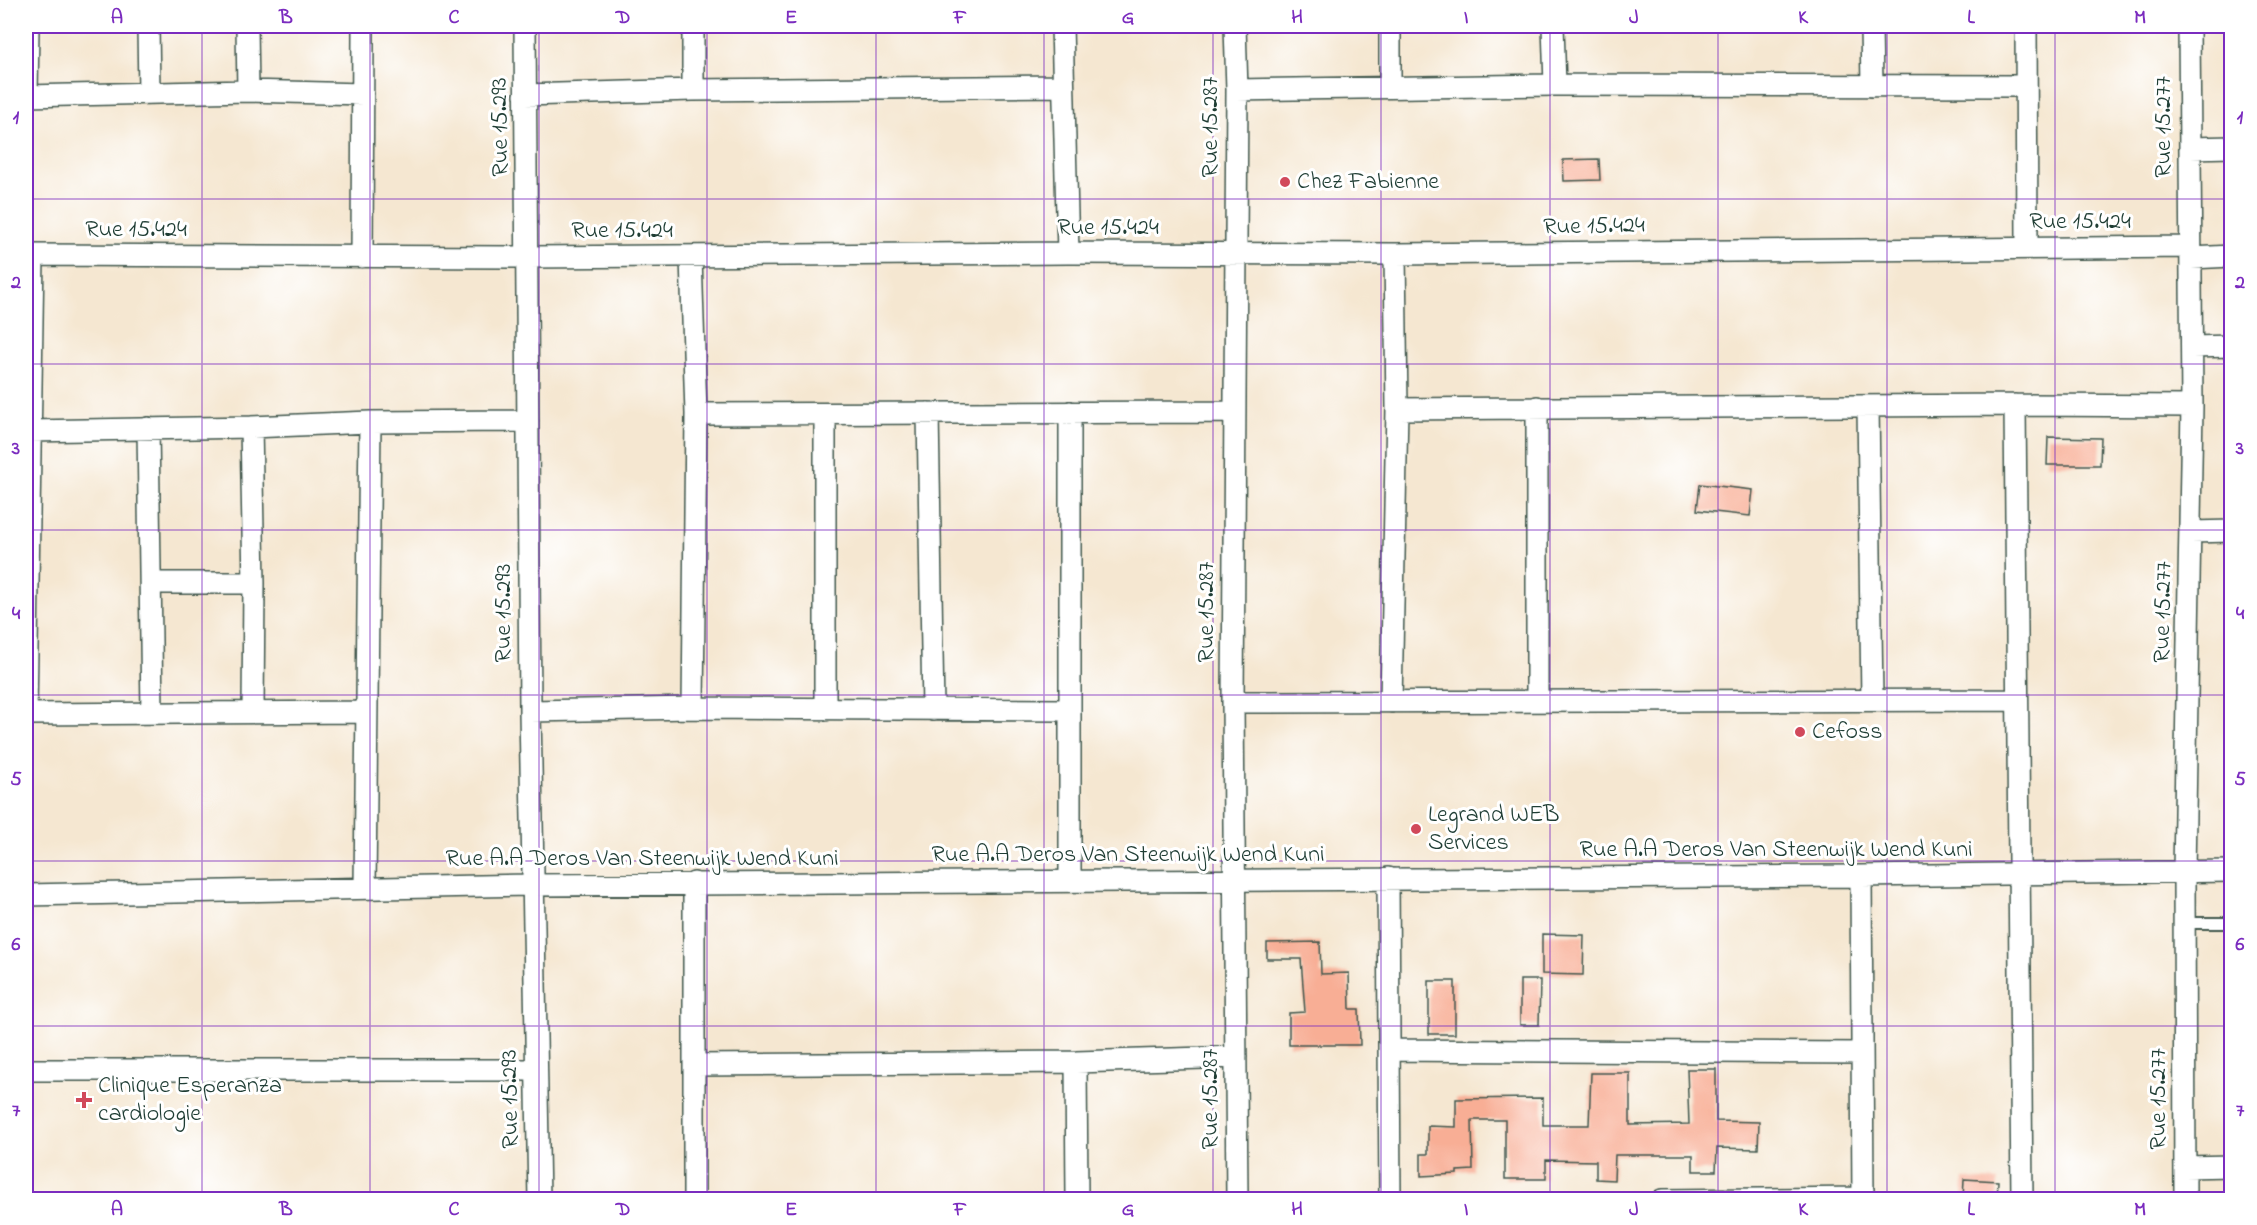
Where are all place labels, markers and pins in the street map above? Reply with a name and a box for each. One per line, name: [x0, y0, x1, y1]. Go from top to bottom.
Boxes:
place label: Chez Fabienne: [1297, 165, 1439, 200]
marker: Chez Fabienne: [1278, 175, 1292, 189]
place label: Cefoss: [1812, 715, 1883, 750]
marker: Cefoss: [1793, 725, 1807, 739]
place label: Legrand WEB Services: [1428, 798, 1559, 861]
marker: Legrand WEB Services: [1409, 822, 1423, 836]
place label: Clinique Esperanza cardiologie: [98, 1069, 282, 1132]
marker: Clinique Esperanza cardiologie: [75, 1091, 93, 1109]

